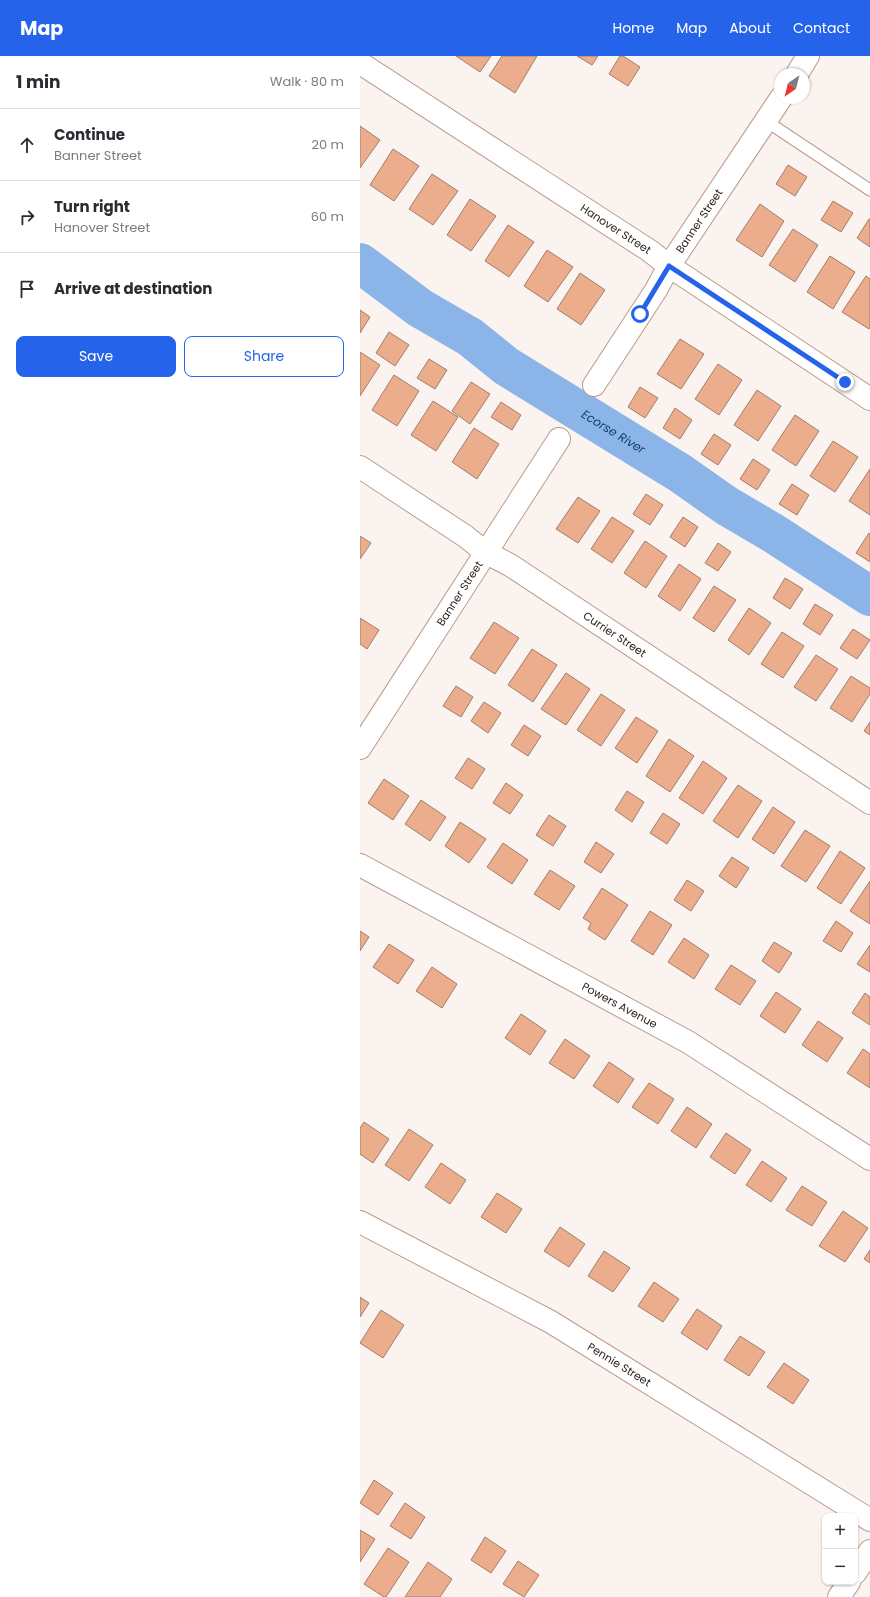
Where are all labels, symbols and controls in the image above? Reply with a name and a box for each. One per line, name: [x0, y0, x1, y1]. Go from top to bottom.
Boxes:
text: Map: [20, 15, 63, 42]
text: Home: [612, 18, 654, 38]
text: Map: [676, 18, 707, 38]
text: About: [729, 18, 771, 38]
text: Contact: [793, 18, 850, 38]
north arrow: [774, 68, 810, 104]
text: 1 min: [16, 70, 60, 94]
text: Walk · 80 m: [270, 72, 344, 91]
text: Continue: [54, 124, 125, 145]
icon: ahead: [16, 134, 38, 156]
text: 20 m: [311, 135, 344, 154]
text: Banner Street: [54, 146, 142, 165]
street label: Banner Street: [672, 185, 726, 256]
text: Turn right: [54, 196, 130, 217]
street label: Hanover Street: [577, 200, 654, 258]
icon: right: [16, 206, 38, 228]
text: 60 m: [311, 207, 344, 226]
text: Hanover Street: [54, 218, 150, 237]
icon: arrive: [16, 278, 38, 300]
text: Arrive at destination: [54, 278, 212, 299]
route start: [631, 305, 649, 323]
button: Save: [16, 336, 176, 377]
button: Share: [184, 336, 344, 377]
route end: [836, 373, 854, 391]
water label: Ecorse River: [579, 406, 649, 458]
street label: Banner Street: [433, 558, 486, 629]
street label: Currier Street: [580, 608, 649, 661]
street label: Powers Avenue: [579, 978, 660, 1032]
street label: Pennie Street: [584, 1339, 654, 1390]
map controls: [822, 1513, 858, 1585]
button: +: [822, 1513, 858, 1549]
button: −: [822, 1549, 858, 1585]

